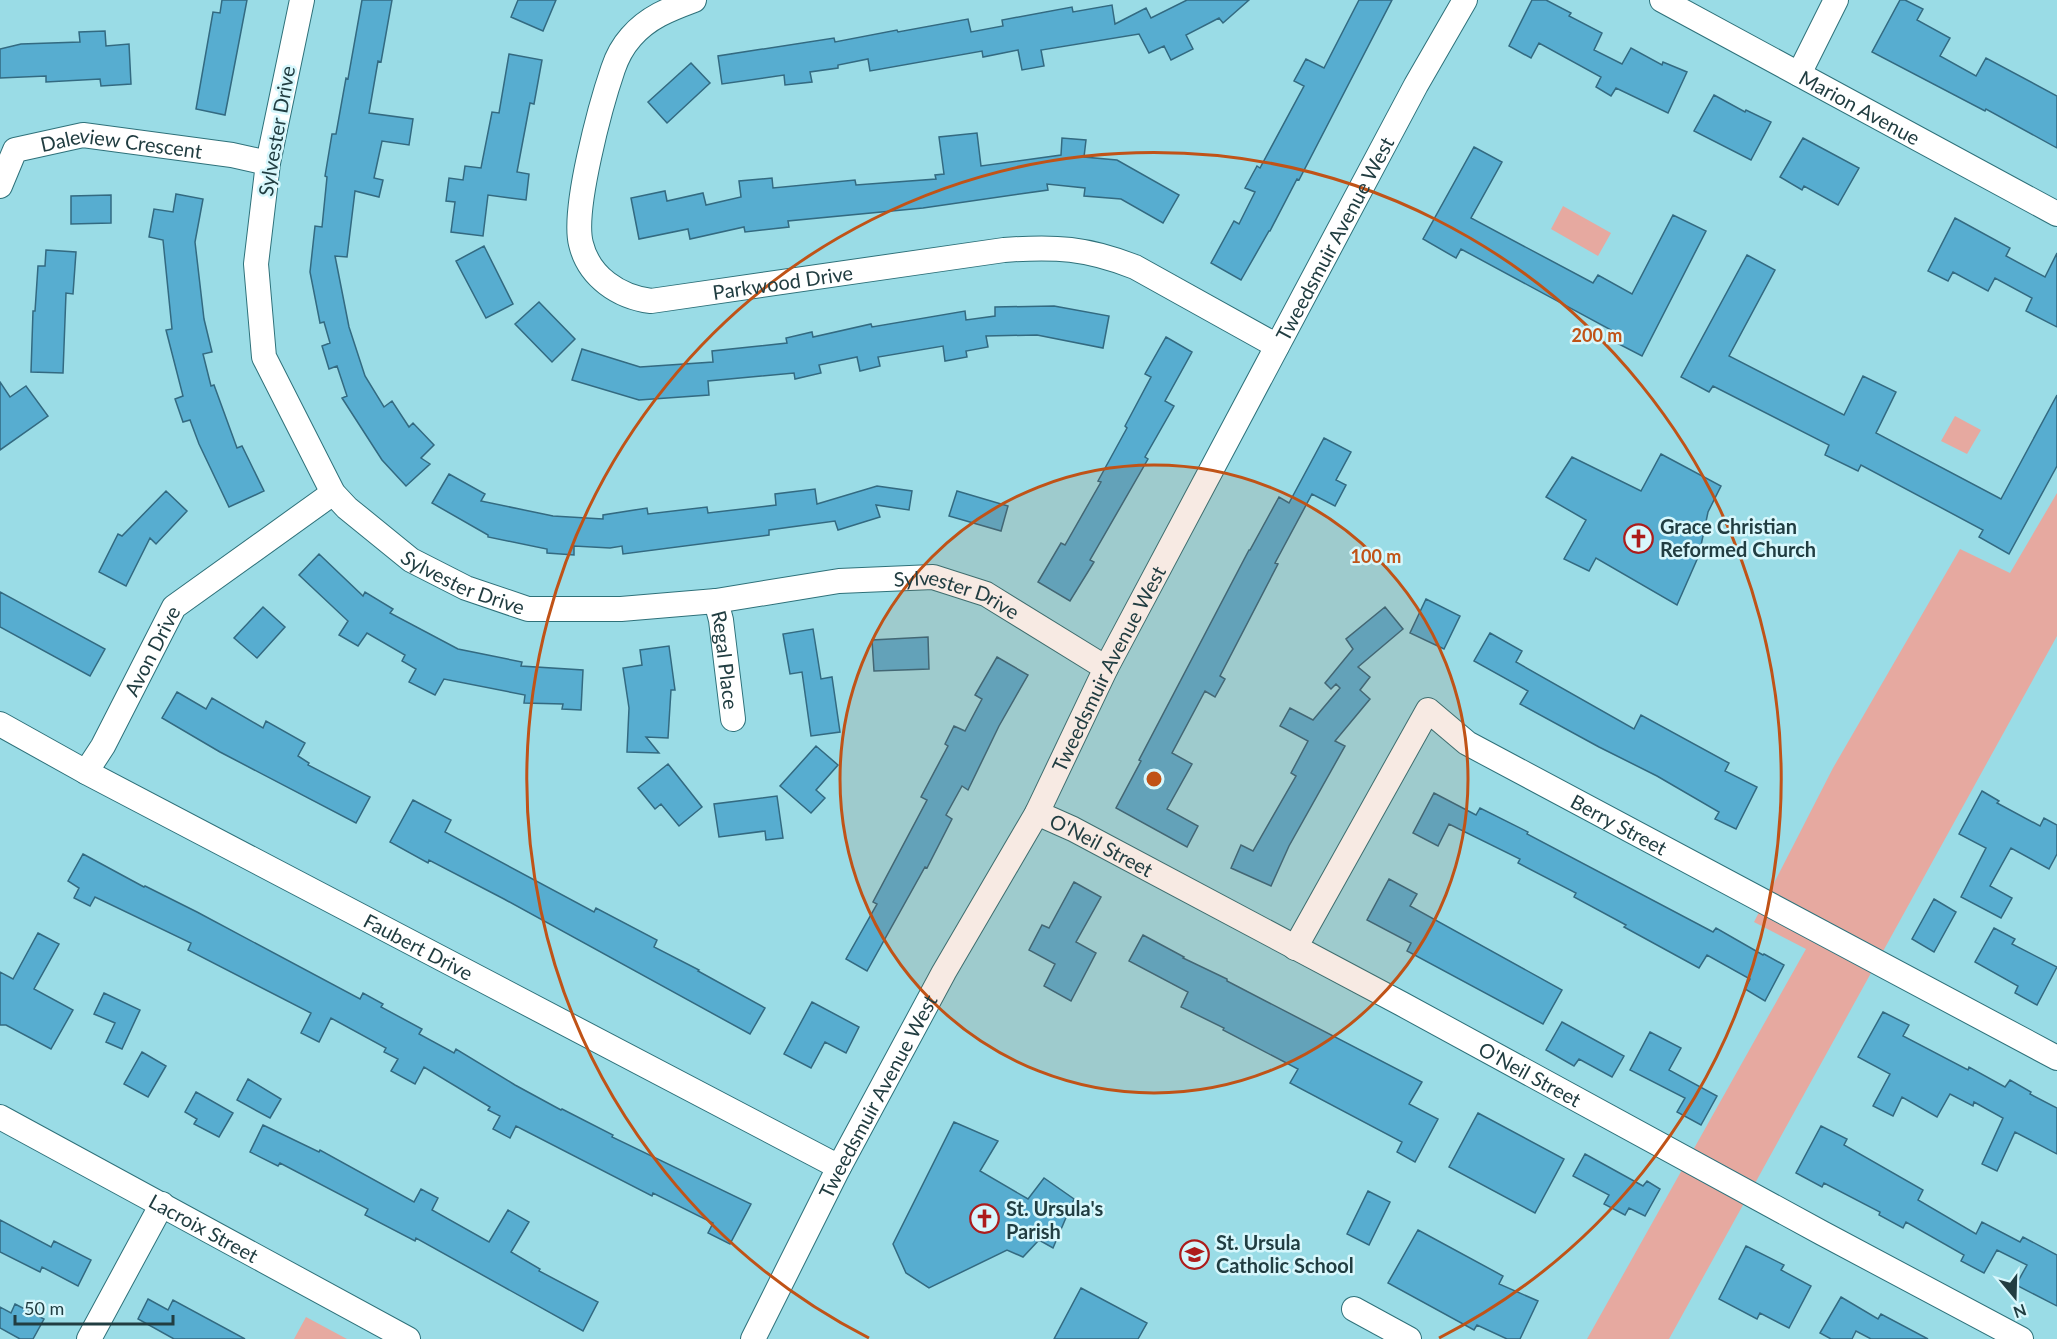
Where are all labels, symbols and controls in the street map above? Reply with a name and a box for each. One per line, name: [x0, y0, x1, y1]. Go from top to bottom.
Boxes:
street label: Sylvester Drive: [253, 64, 299, 198]
street label: Marion Avenue: [1795, 65, 1924, 150]
street label: Daleview Crescent: [38, 123, 204, 163]
street label: Tweedsmuir Avenue West: [1270, 132, 1398, 345]
street label: Parkwood Drive: [711, 260, 854, 304]
text: 200 m: [1572, 324, 1622, 346]
place label: Grace Christian Reformed Church: [1660, 514, 1816, 561]
church icon: Grace Christian Reformed Church: [1623, 522, 1655, 554]
street label: Sylvester Drive: [396, 545, 528, 619]
text: 100 m: [1351, 545, 1401, 567]
street label: Tweedsmuir Avenue West: [1046, 562, 1170, 775]
street label: Sylvester Drive: [893, 564, 1024, 624]
street label: Avon Drive: [119, 602, 185, 700]
street label: Regal Place: [707, 608, 744, 711]
centre of rings: [1144, 769, 1164, 789]
street label: Berry Street: [1567, 789, 1671, 860]
street label: O'Neil Street: [1046, 808, 1157, 881]
street label: Faubert Drive: [360, 908, 477, 985]
street label: Tweedsmuir Avenue West: [813, 990, 942, 1202]
street label: O'Neil Street: [1475, 1036, 1585, 1111]
street label: Lacroix Street: [145, 1189, 262, 1267]
place label: St. Ursula's Parish: [1006, 1196, 1103, 1243]
church icon: St. Ursula's Parish: [969, 1203, 1001, 1235]
place label: St. Ursula Catholic School: [1216, 1230, 1354, 1277]
school or university icon: St. Ursula Catholic School: [1179, 1238, 1211, 1270]
north arrow: [1985, 1267, 2045, 1327]
scale bar: [15, 1288, 172, 1326]
text: 50 m: [24, 1297, 64, 1319]
text: N: [2011, 1301, 2029, 1323]

